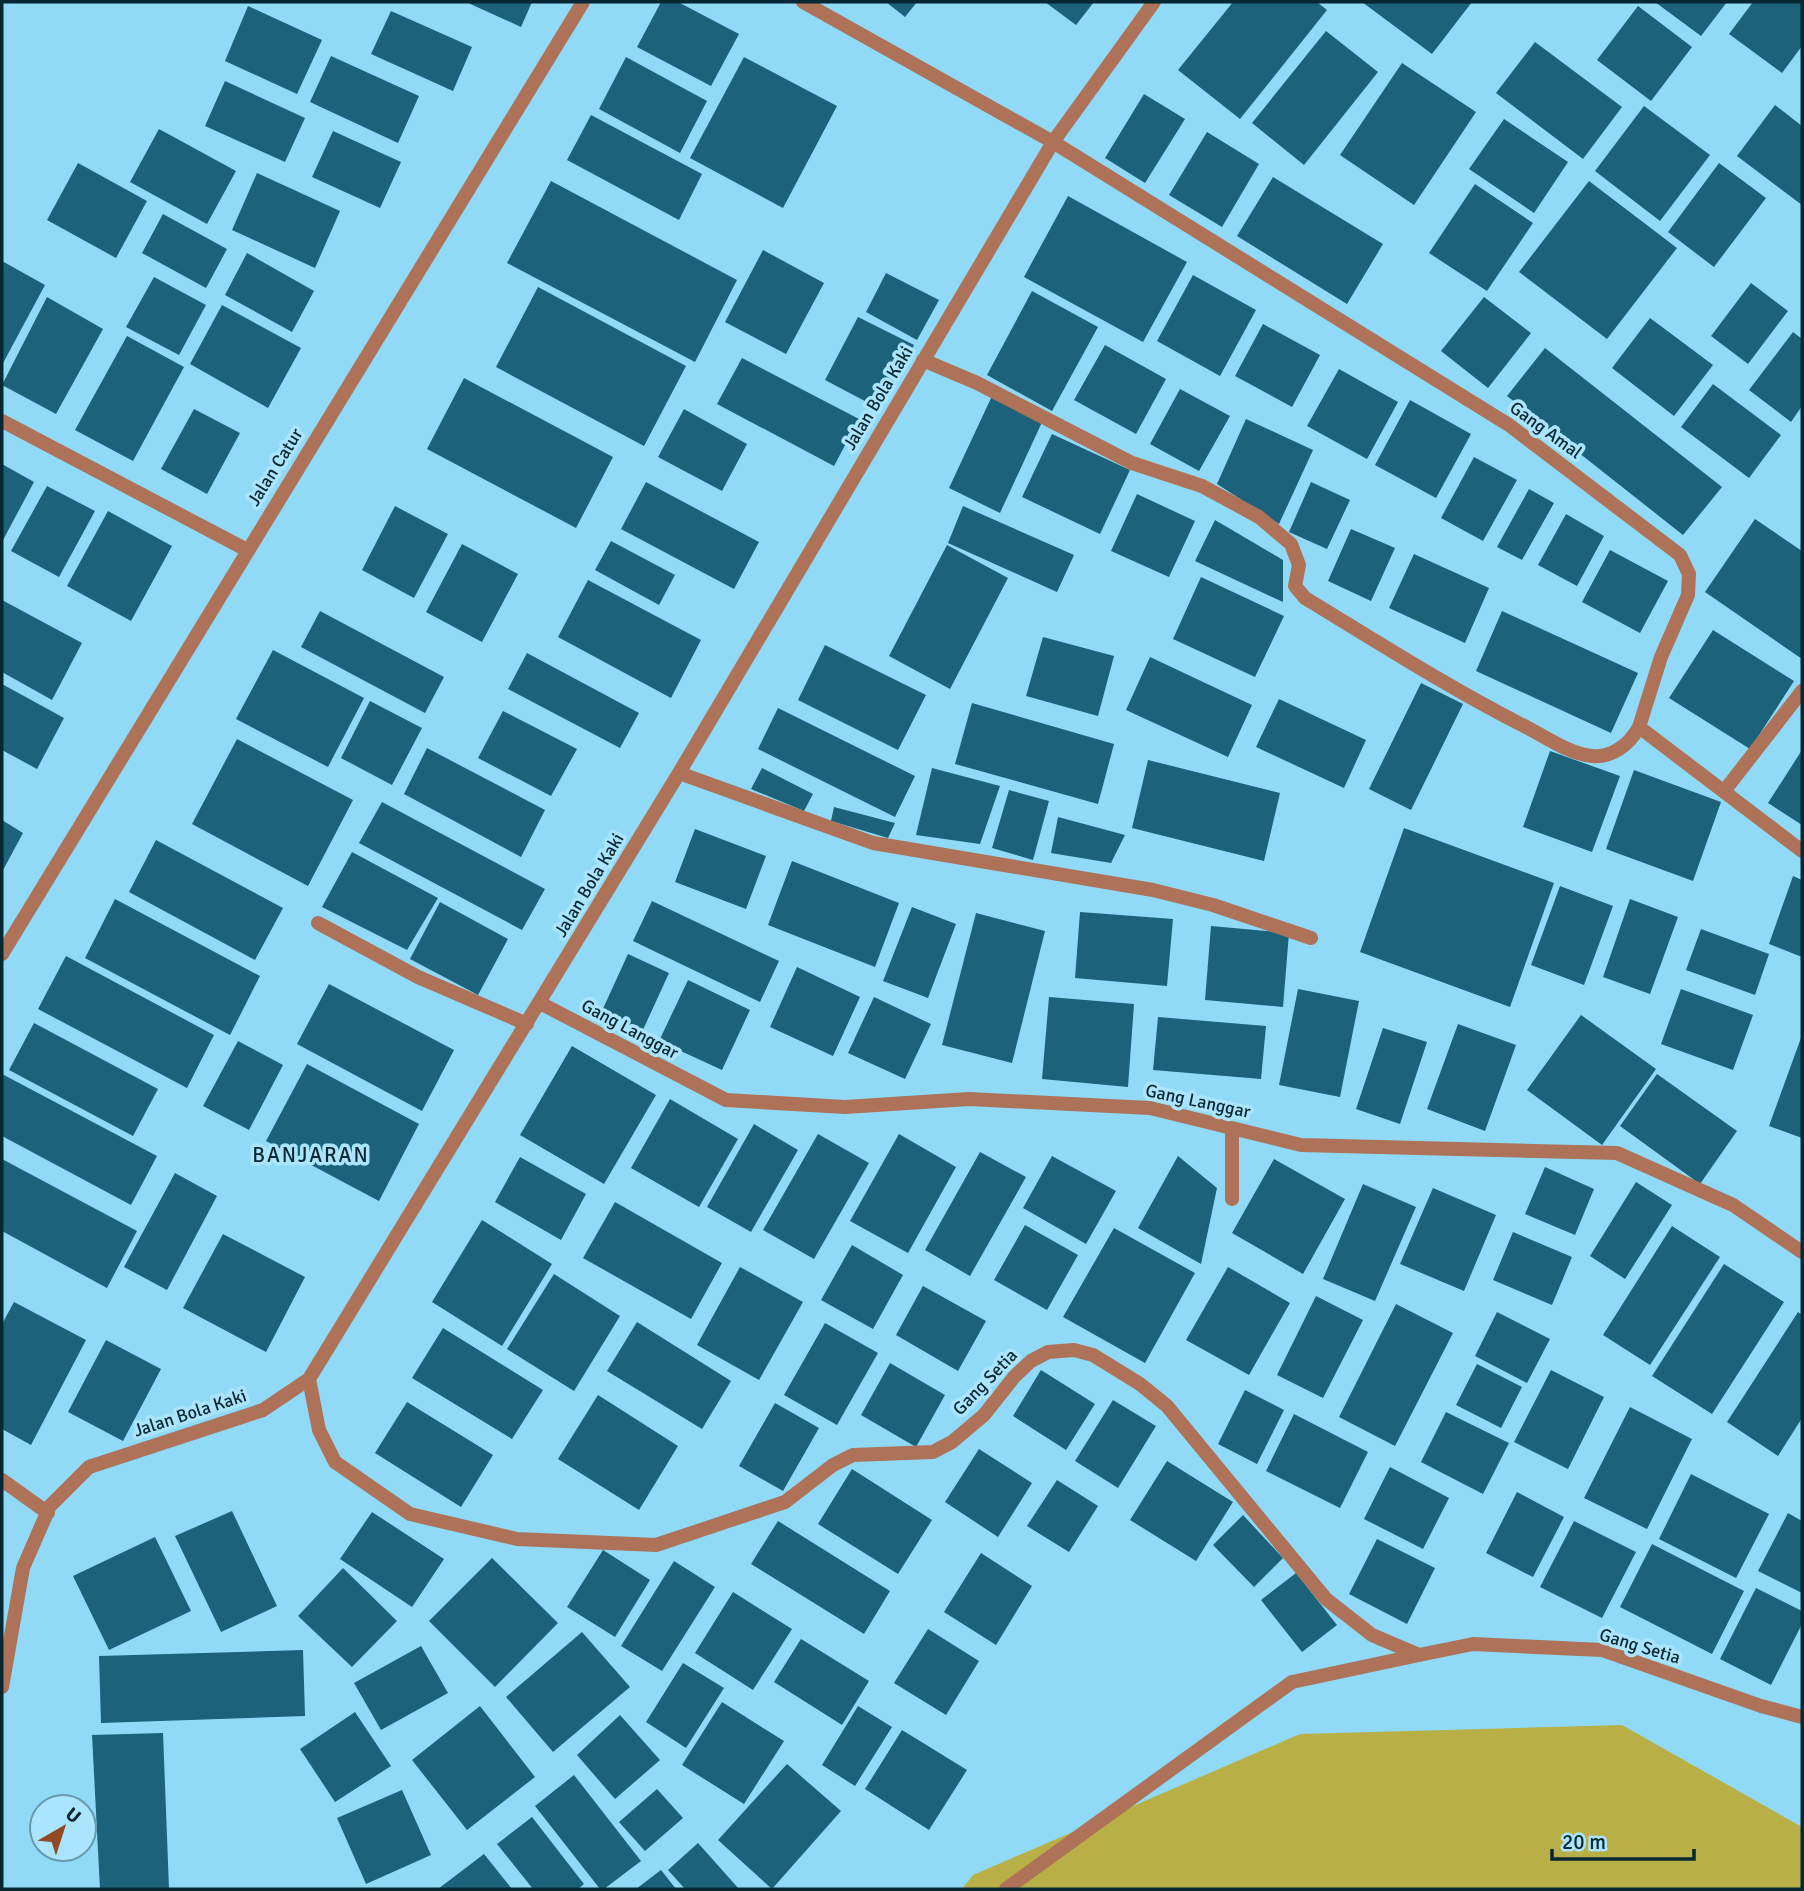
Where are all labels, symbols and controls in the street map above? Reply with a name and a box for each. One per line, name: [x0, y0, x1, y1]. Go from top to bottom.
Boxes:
street label: Jalan Bola Kaki: [838, 342, 918, 454]
street label: Gang Amal: [1506, 396, 1586, 464]
street label: Jalan Catur: [243, 424, 308, 510]
street label: Jalan Bola Kaki: [549, 829, 629, 941]
street label: Gang Langgar: [578, 994, 683, 1064]
street label: Gang Langgar: [1143, 1079, 1253, 1123]
district label: BANJARAN: [252, 1142, 370, 1168]
street label: Gang Setia: [948, 1344, 1022, 1420]
street label: Jalan Bola Kaki: [131, 1384, 249, 1442]
street label: Gang Setia: [1597, 1623, 1683, 1669]
north arrow: [28, 1793, 98, 1863]
text: U: [61, 1802, 86, 1829]
scale bar: [1552, 1818, 1694, 1862]
text: 20 m: [1562, 1829, 1606, 1855]

